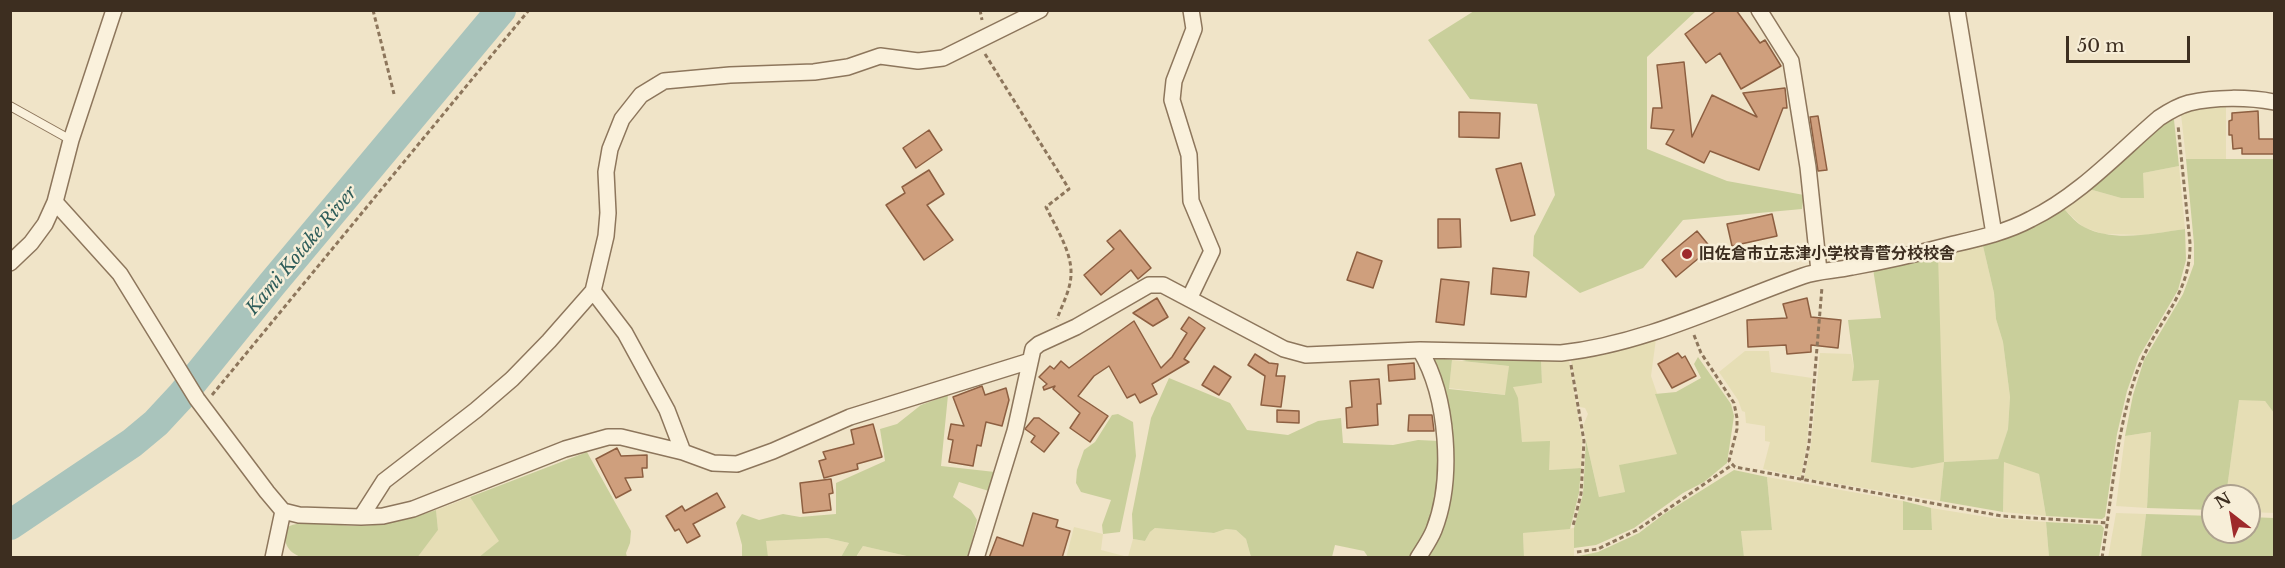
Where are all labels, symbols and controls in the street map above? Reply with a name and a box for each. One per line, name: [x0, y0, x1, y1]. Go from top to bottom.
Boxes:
scale bar: [2069, 24, 2194, 62]
text: 50 m: [2077, 35, 2125, 57]
water label: Kami Kotake River: [242, 183, 362, 319]
place label: 旧佐倉市立志津小学校青菅分校校舎: [1699, 244, 1955, 264]
marker: 旧佐倉市立志津小学校青菅分校校舎: [1680, 247, 1694, 261]
north arrow: [2201, 484, 2261, 544]
text: N: [2211, 488, 2234, 513]

